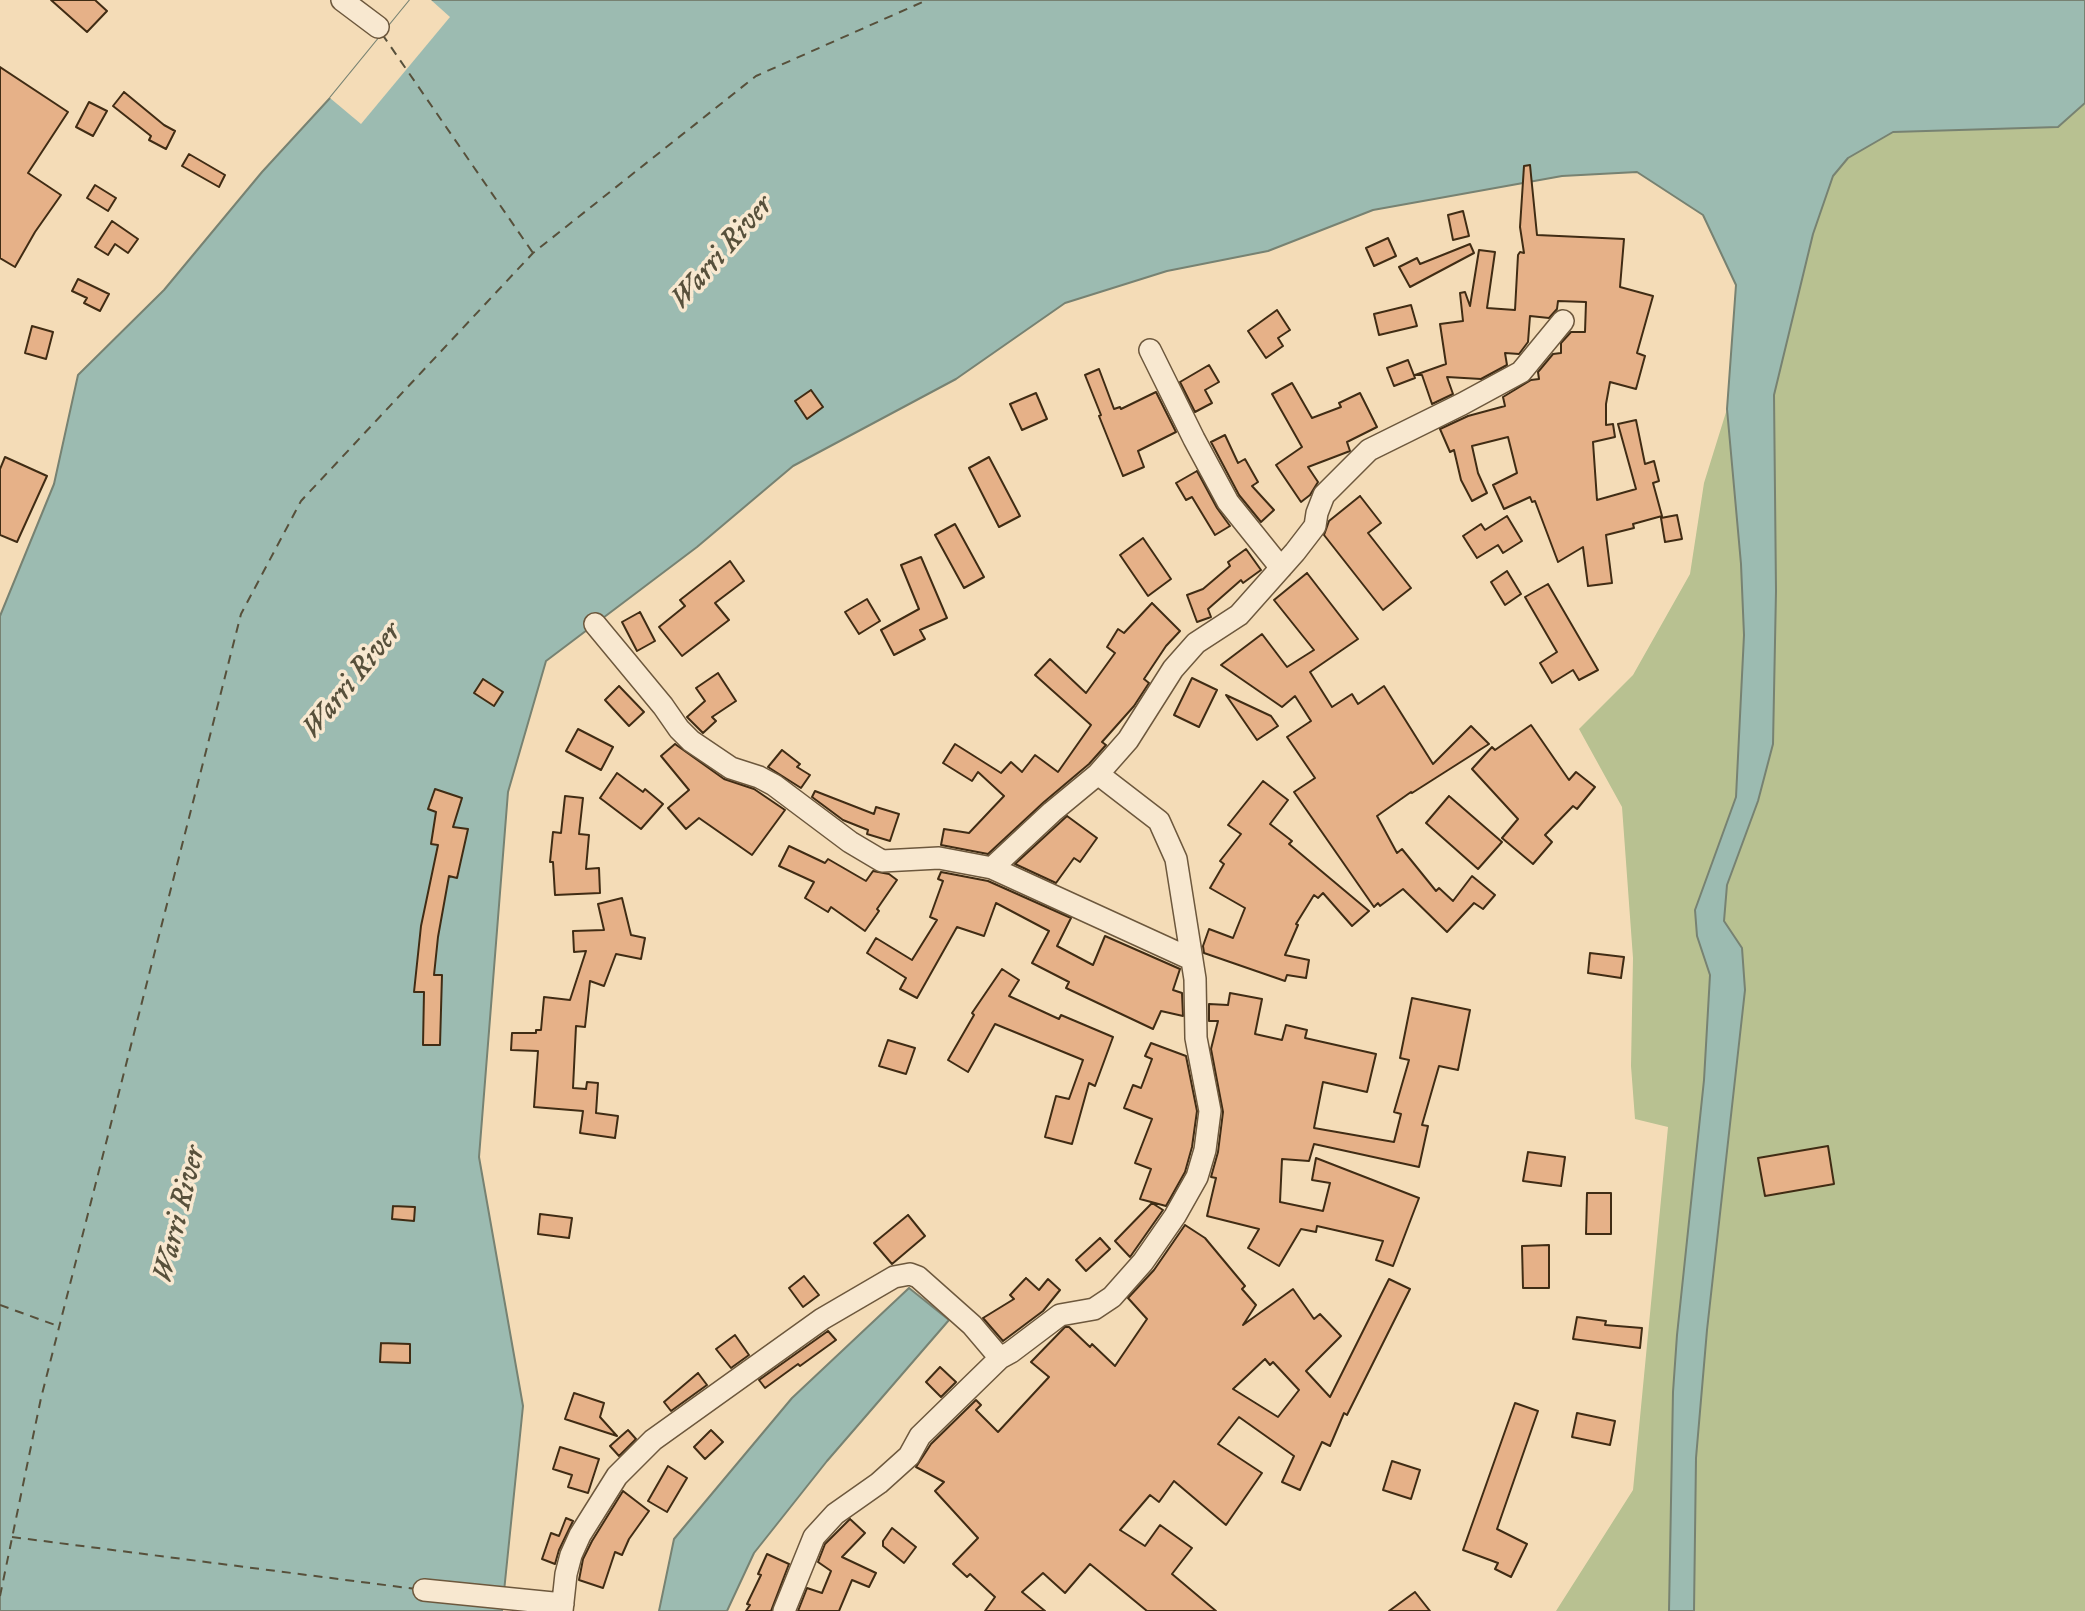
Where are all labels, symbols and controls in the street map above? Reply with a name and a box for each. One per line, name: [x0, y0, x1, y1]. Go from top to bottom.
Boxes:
water label: Warri River: [664, 190, 782, 318]
water label: Warri River: [295, 617, 411, 747]
water label: Warri River: [147, 1143, 215, 1287]

